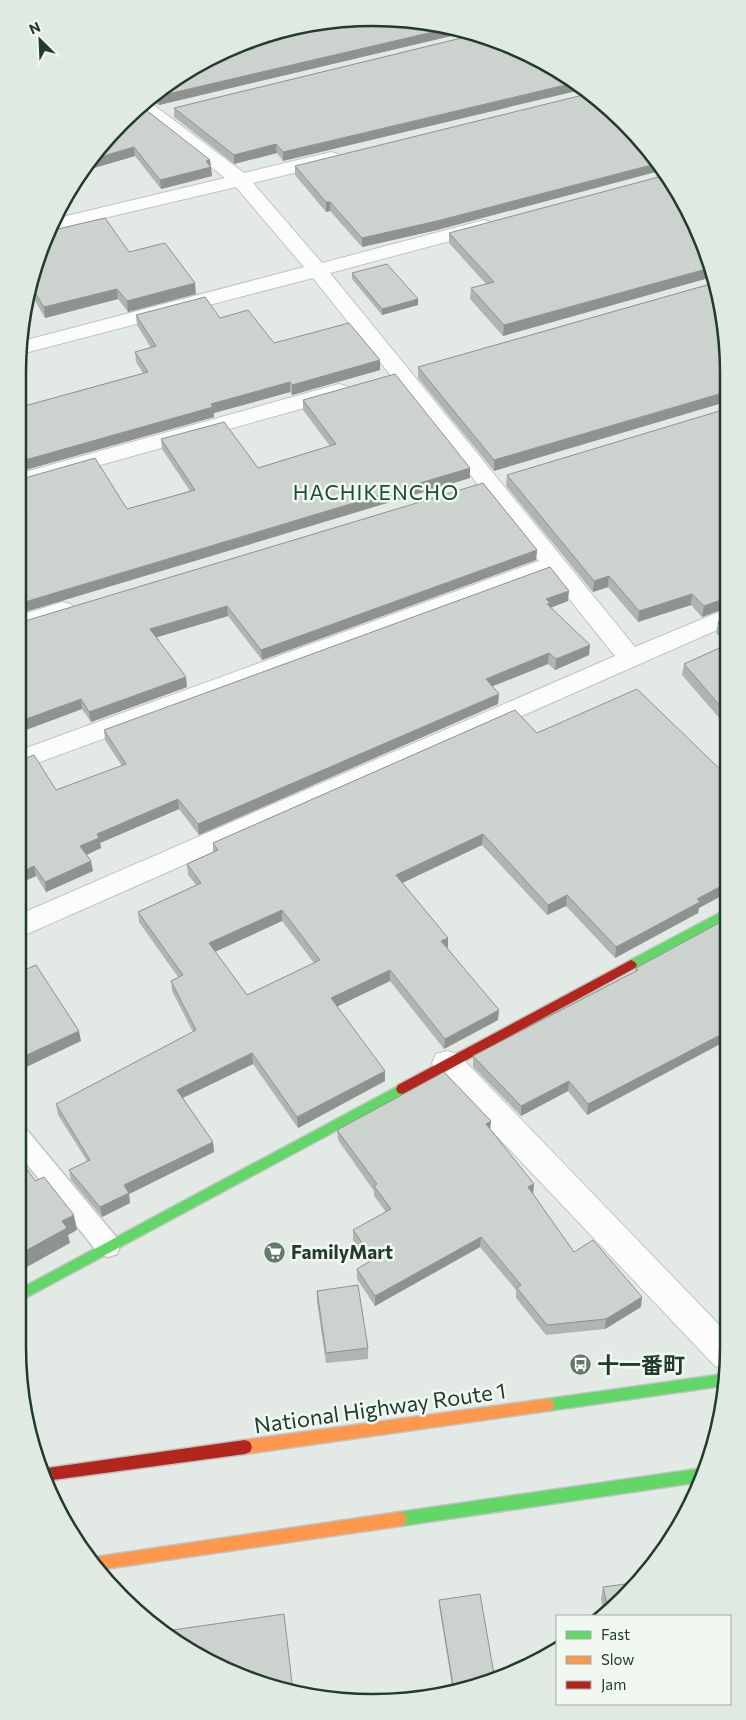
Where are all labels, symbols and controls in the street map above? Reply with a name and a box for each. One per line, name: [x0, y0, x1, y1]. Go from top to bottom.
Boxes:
north arrow: [15, 15, 65, 65]
text: N: [26, 18, 43, 38]
district label: HACHIKENCHO: [293, 479, 459, 504]
supermarket icon: FamilyMart: [263, 1240, 287, 1264]
place label: FamilyMart: [291, 1240, 393, 1263]
place label: 十一番町: [597, 1351, 685, 1378]
bus stop icon: 十一番町: [569, 1353, 593, 1377]
street label: National Highway Route 1: [252, 1376, 508, 1439]
legend: [556, 1615, 731, 1705]
text: Fast: [601, 1625, 630, 1643]
text: Slow: [601, 1650, 634, 1668]
text: Jam: [601, 1675, 626, 1693]

